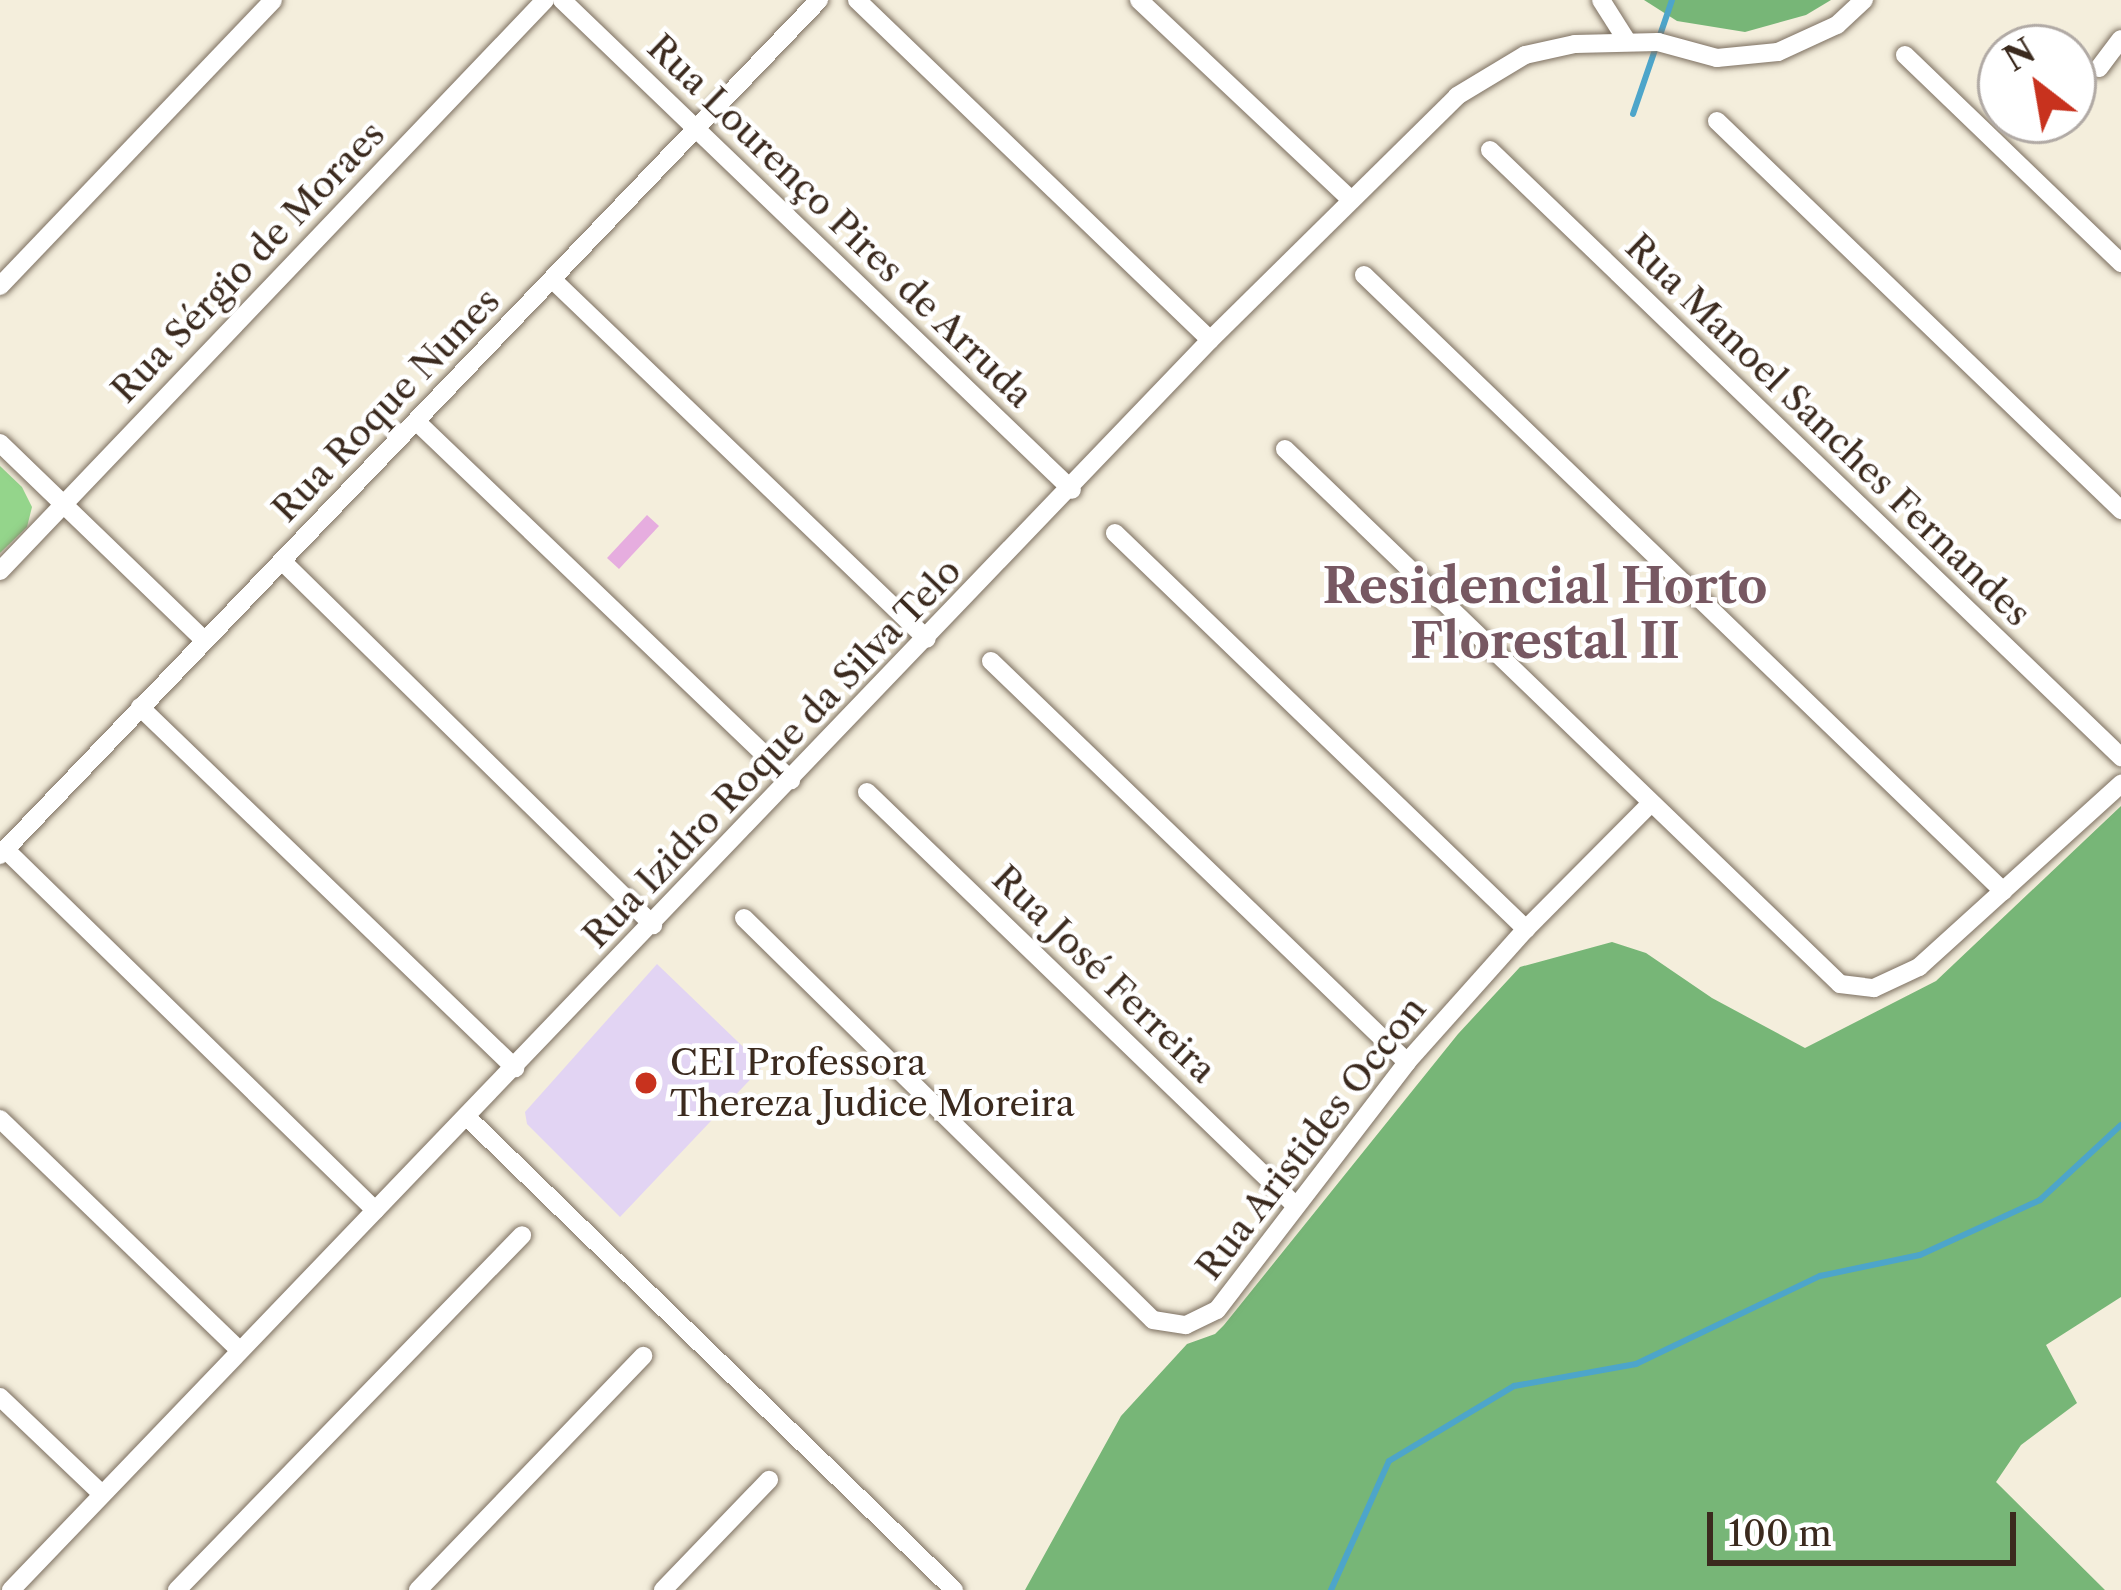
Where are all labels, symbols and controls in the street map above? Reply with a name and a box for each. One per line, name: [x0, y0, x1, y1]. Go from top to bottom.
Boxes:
north arrow: [1977, 24, 2097, 144]
street label: Rua Lourenço Pires de Arruda: [638, 25, 1042, 417]
text: N: [1997, 30, 2043, 80]
street label: Rua Sérgio de Moraes: [102, 112, 394, 412]
street label: Rua Manoel Sanches Fernandes: [1617, 225, 2039, 635]
street label: Rua Roque Nunes: [263, 279, 509, 531]
street label: Rua Izidro Roque da Silva Telo: [573, 548, 971, 958]
district label: Residencial Horto Florestal II: [1322, 556, 1768, 669]
street label: Rua José Ferreira: [983, 856, 1225, 1092]
street label: Rua Aristides Occon: [1187, 987, 1435, 1289]
place label: CEI Professora Thereza Judice Moreira: [670, 1040, 1075, 1125]
marker: CEI Professora Thereza Judice Moreira: [633, 1070, 659, 1096]
scale bar: [1713, 1488, 2022, 1562]
text: 100 m: [1728, 1511, 1832, 1555]

